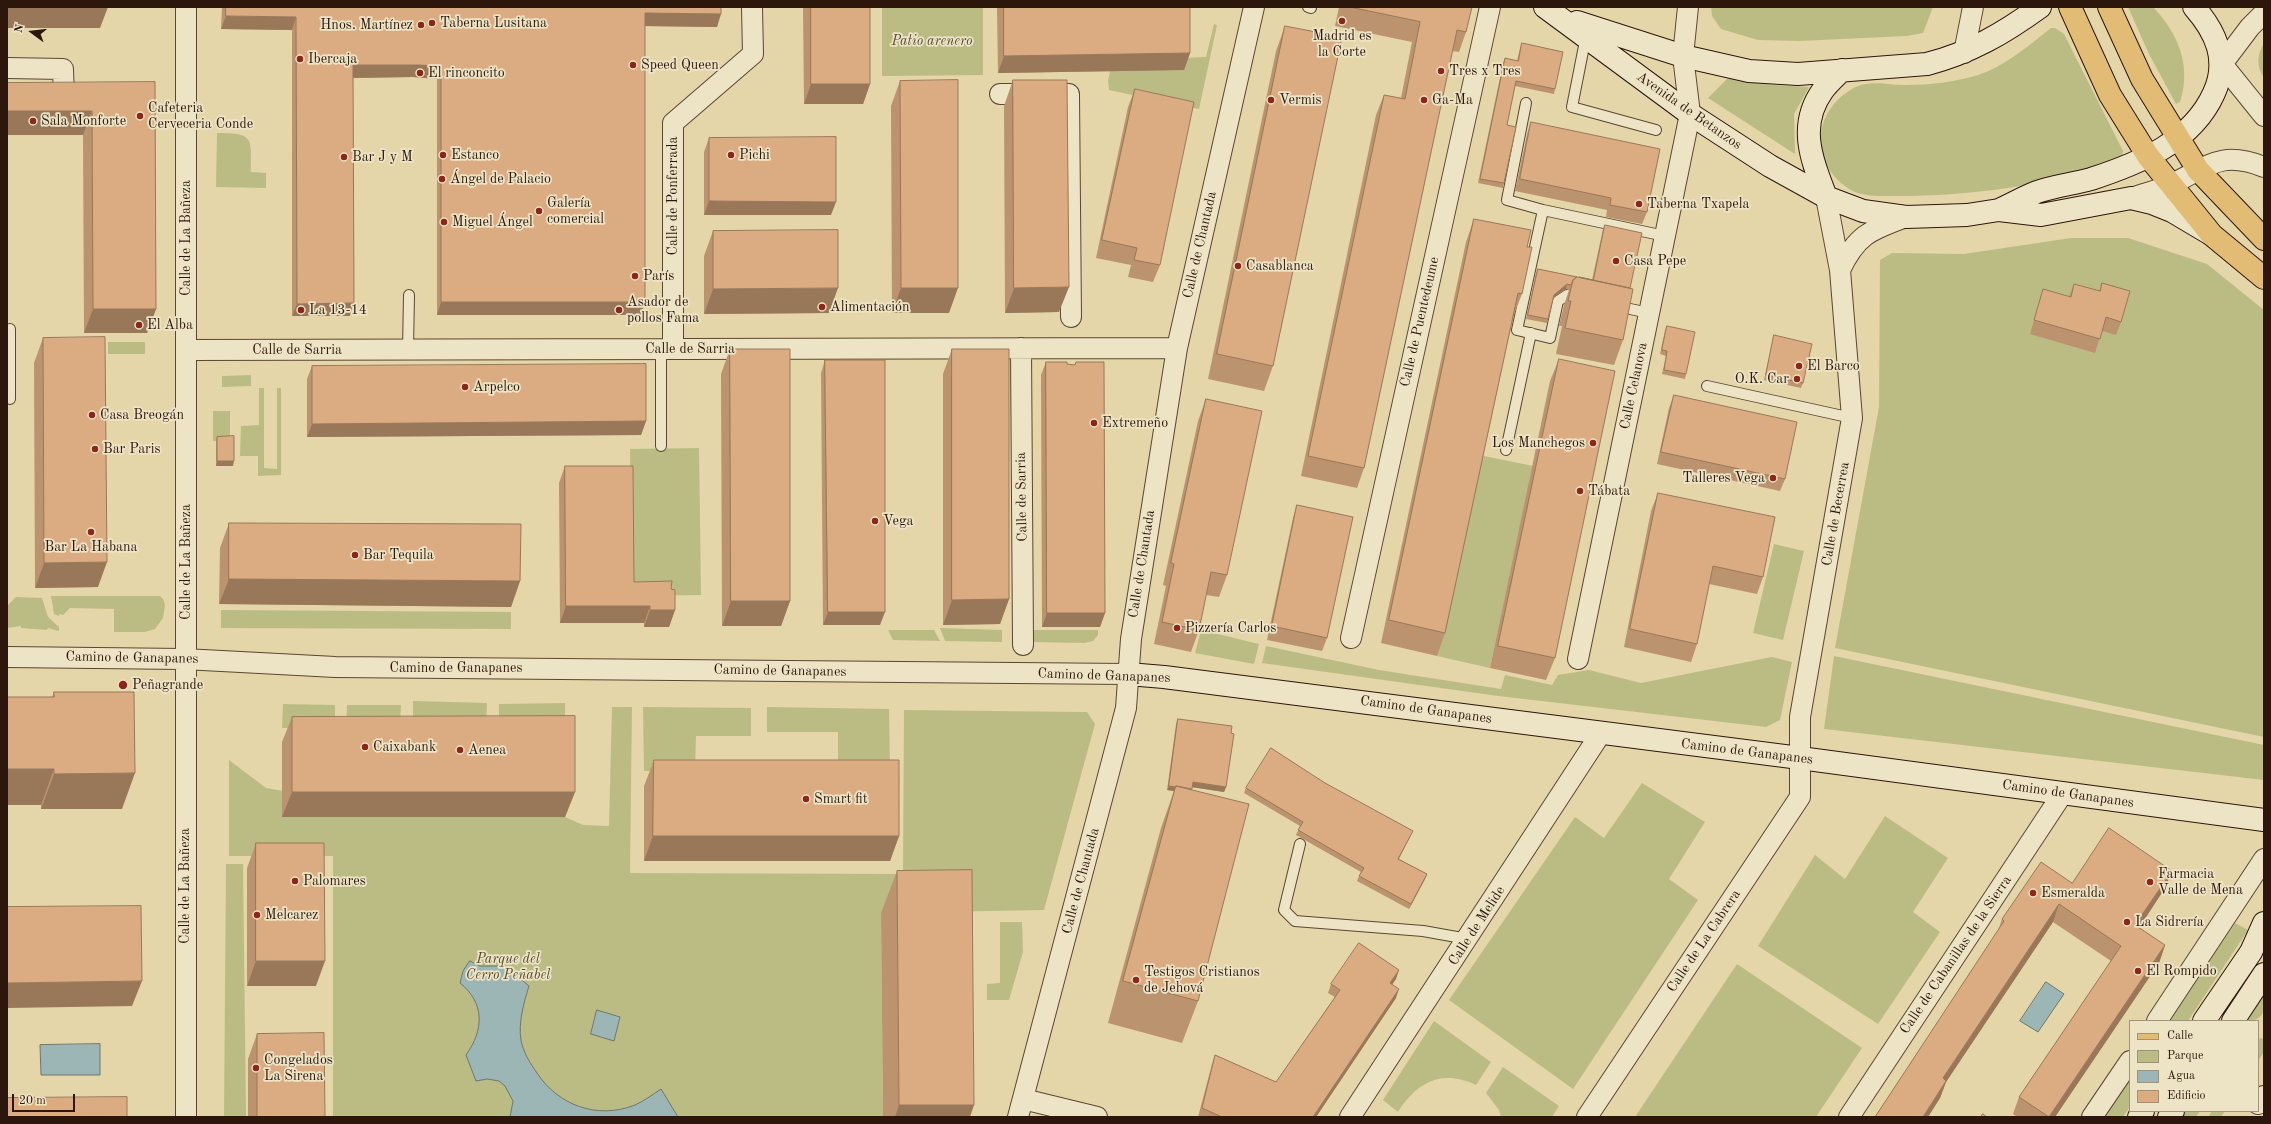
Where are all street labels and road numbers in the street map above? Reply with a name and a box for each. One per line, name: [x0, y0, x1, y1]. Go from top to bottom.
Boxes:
street label: Avenida de Betanzos: [1633, 68, 1745, 154]
street label: Calle de Ponferrada: [665, 137, 681, 255]
street label: Calle de La Bañeza: [178, 180, 194, 296]
street label: Calle de Chantada: [1180, 190, 1220, 300]
street label: Calle de Puentedeume: [1397, 255, 1443, 389]
street label: Calle de Sarria: [645, 341, 735, 357]
street label: Calle Celanova: [1617, 341, 1651, 431]
street label: Calle de Sarria: [252, 342, 342, 358]
street label: Calle de Sarria: [1013, 452, 1031, 542]
street label: Calle de Becerrea: [1819, 461, 1853, 567]
street label: Calle de La Bañeza: [178, 504, 194, 620]
street label: Calle de Chantada: [1125, 509, 1159, 619]
street label: Camino de Ganapanes: [65, 648, 199, 668]
street label: Camino de Ganapanes: [390, 660, 522, 676]
street label: Camino de Ganapanes: [713, 661, 847, 681]
street label: Camino de Ganapanes: [1037, 665, 1171, 687]
street label: Camino de Ganapanes: [1359, 692, 1493, 728]
street label: Camino de Ganapanes: [1680, 736, 1814, 768]
street label: Camino de Ganapanes: [2001, 776, 2135, 812]
street label: Calle de Chantada: [1059, 826, 1103, 936]
street label: Calle de La Bañeza: [177, 828, 193, 944]
street label: Calle de Cabanillas de la Sierra: [1897, 873, 2015, 1037]
street label: Calle de Melide: [1445, 883, 1509, 969]
street label: Calle de La Cabrera: [1663, 886, 1745, 996]

